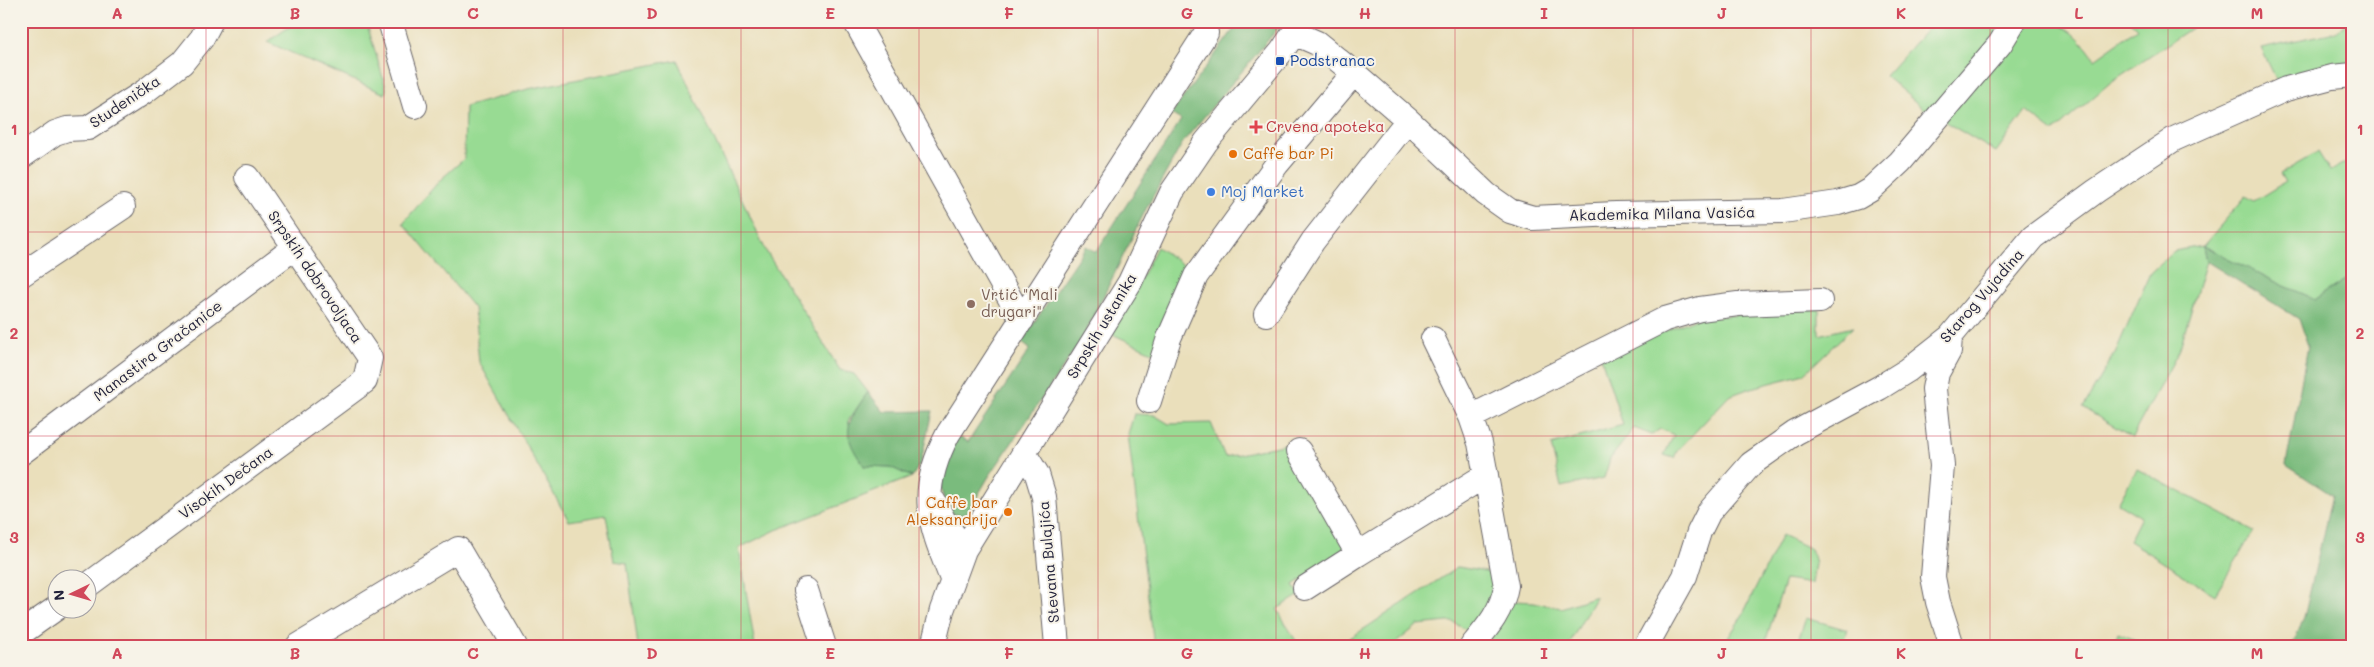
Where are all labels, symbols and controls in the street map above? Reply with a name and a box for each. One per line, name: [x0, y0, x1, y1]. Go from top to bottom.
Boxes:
text: A: [111, 2, 123, 23]
text: B: [290, 2, 300, 23]
text: C: [467, 2, 479, 23]
text: D: [646, 2, 658, 23]
text: E: [825, 2, 835, 23]
text: F: [1004, 2, 1014, 23]
text: G: [1181, 2, 1193, 23]
text: H: [1359, 2, 1371, 23]
text: I: [1540, 2, 1548, 23]
text: J: [1717, 2, 1727, 23]
text: K: [1896, 2, 1906, 23]
text: L: [2074, 2, 2084, 23]
text: M: [2251, 2, 2263, 23]
place label: Podstranac: [1290, 50, 1375, 70]
marker: Podstranac: [1274, 55, 1286, 67]
street label: Studenička: [85, 70, 164, 132]
place label: Crvena apoteka: [1266, 116, 1385, 136]
text: 1: [10, 118, 18, 139]
text: 1: [2356, 118, 2364, 139]
marker: Crvena apoteka: [1250, 121, 1262, 133]
place label: Caffe bar Pi: [1243, 143, 1334, 163]
marker: Caffe bar Pi: [1227, 148, 1239, 160]
place label: Moj Market: [1221, 181, 1304, 201]
marker: Moj Market: [1205, 186, 1217, 198]
street label: Akademika Milana Vasića: [1569, 201, 1755, 225]
street label: Srpskih dobrovoljaca: [264, 206, 368, 347]
street label: Starog Vujadina: [1935, 244, 2028, 347]
street label: Srpskih ustanika: [1062, 269, 1141, 382]
place label: Vrtić "Mali drugari": [981, 284, 1058, 321]
street label: Manastira Gračanice: [89, 295, 226, 405]
marker: Vrtić "Mali drugari": [965, 298, 977, 310]
text: 2: [10, 322, 19, 343]
text: 2: [2356, 322, 2365, 343]
street label: Visokih Dečana: [174, 441, 276, 523]
place label: Caffe bar Aleksandrija: [906, 492, 998, 529]
street label: Stevana Bulajića: [1033, 500, 1063, 624]
marker: Caffe bar Aleksandrija: [1002, 506, 1014, 518]
text: 3: [9, 526, 19, 547]
text: 3: [2355, 526, 2365, 547]
north arrow: [48, 570, 98, 620]
text: N: [49, 589, 68, 601]
text: A: [111, 642, 123, 663]
text: B: [290, 642, 300, 663]
text: C: [467, 642, 479, 663]
text: D: [646, 642, 658, 663]
text: E: [825, 642, 835, 663]
text: F: [1004, 642, 1014, 663]
text: G: [1181, 642, 1193, 663]
text: H: [1359, 642, 1371, 663]
text: I: [1540, 642, 1548, 663]
text: J: [1717, 642, 1727, 663]
text: K: [1896, 642, 1906, 663]
text: L: [2074, 642, 2084, 663]
text: M: [2251, 642, 2263, 663]

